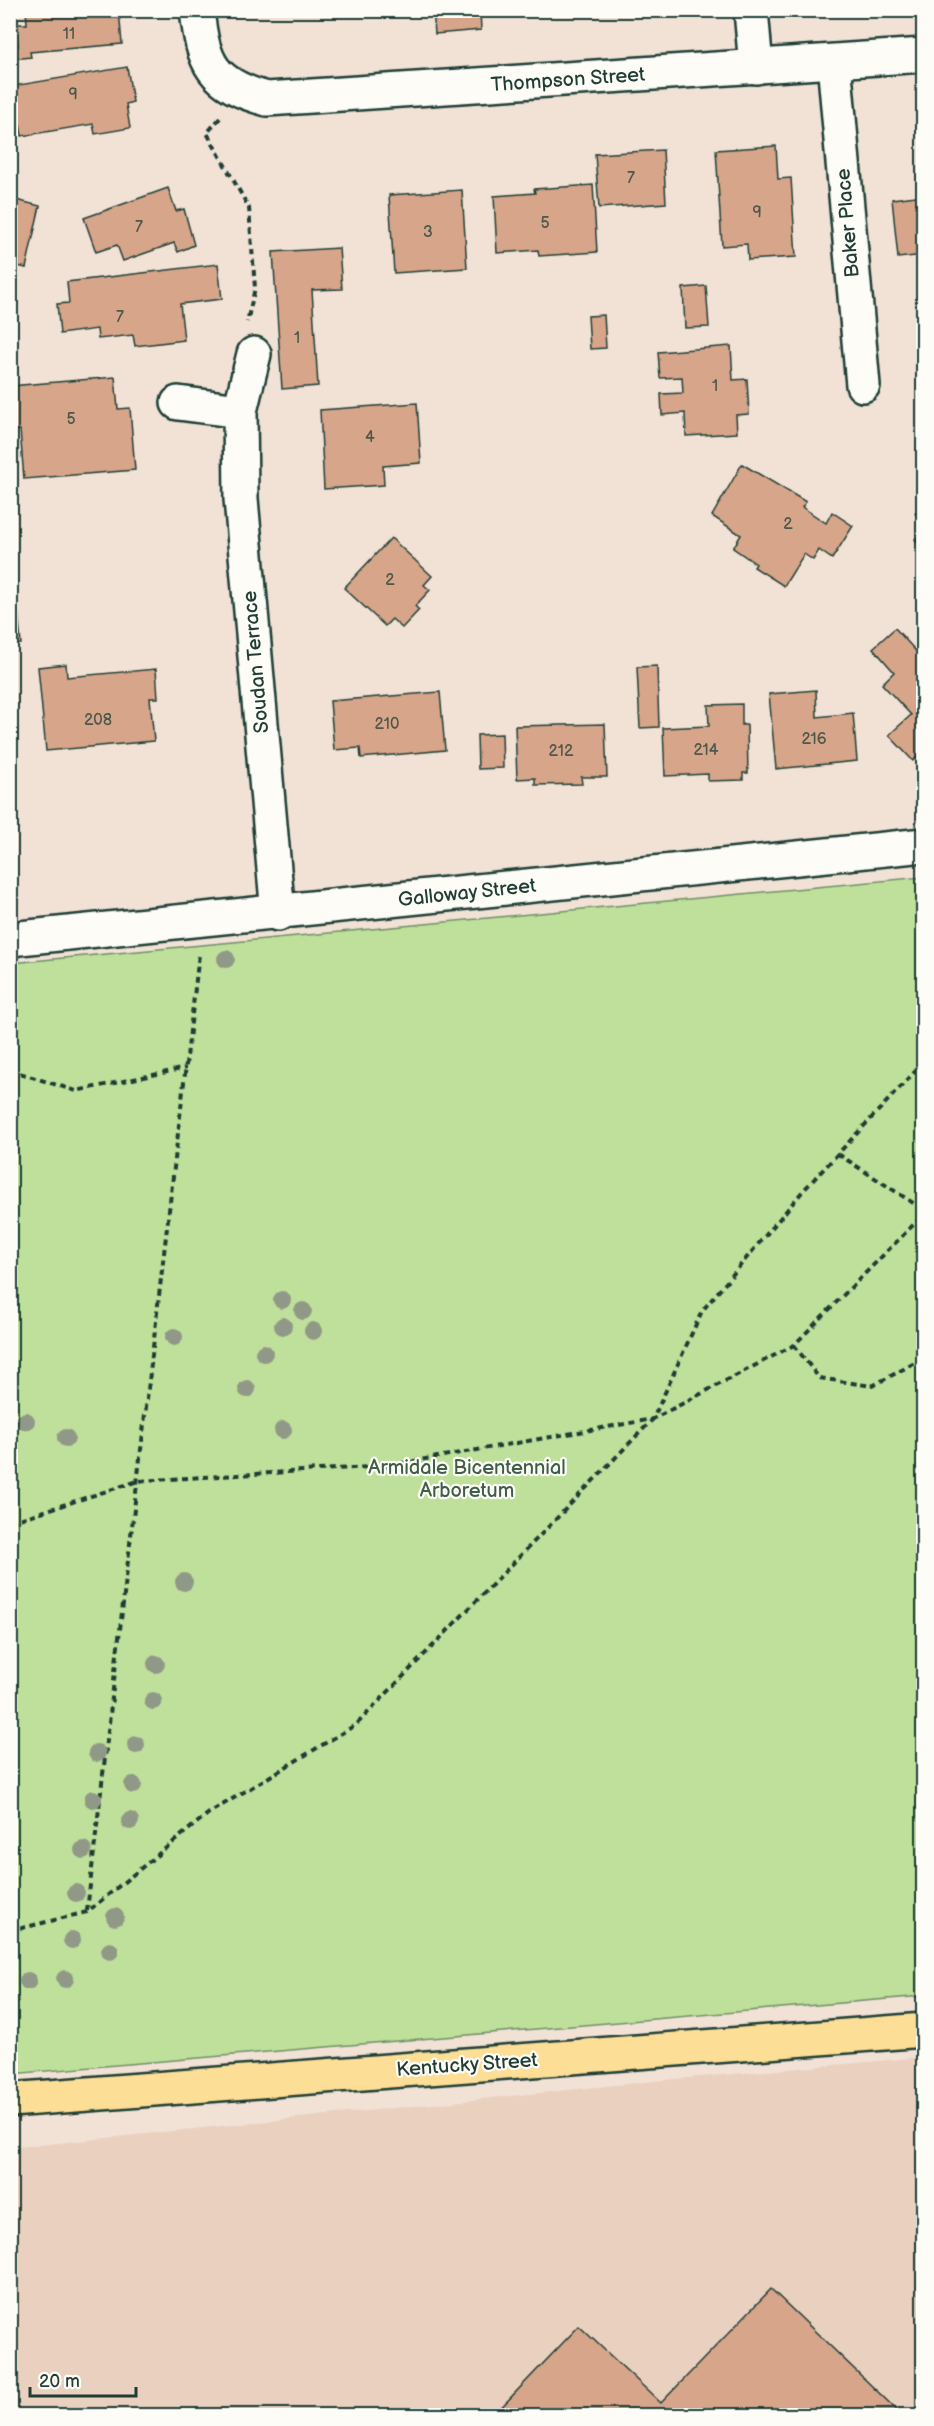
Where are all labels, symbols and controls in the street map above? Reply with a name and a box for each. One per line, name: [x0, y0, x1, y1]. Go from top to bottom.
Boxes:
house number: 11: [63, 25, 75, 44]
street label: Thompson Street: [490, 63, 646, 97]
house number: 9: [68, 85, 78, 104]
street label: Baker Place: [831, 167, 865, 279]
house number: 7: [627, 169, 635, 188]
house number: 9: [752, 203, 762, 222]
house number: 5: [540, 214, 550, 233]
house number: 7: [135, 218, 143, 237]
house number: 3: [423, 223, 433, 242]
house number: 7: [116, 308, 124, 327]
house number: 1: [294, 329, 300, 348]
house number: 1: [712, 377, 718, 396]
house number: 5: [66, 410, 76, 429]
house number: 4: [365, 428, 375, 447]
house number: 2: [783, 515, 793, 534]
house number: 2: [385, 571, 395, 590]
street label: Soudan Terrace: [238, 590, 274, 734]
house number: 208: [84, 711, 112, 730]
house number: 210: [375, 715, 399, 734]
house number: 216: [801, 730, 827, 749]
house number: 214: [693, 741, 719, 760]
house number: 212: [549, 742, 574, 761]
street label: Galloway Street: [397, 874, 537, 912]
park label: Armidale Bicentennial Arboretum: [368, 1456, 566, 1503]
street label: Kentucky Street: [396, 2048, 538, 2082]
scale bar: [30, 2360, 136, 2398]
text: 20 m: [39, 2371, 80, 2392]

